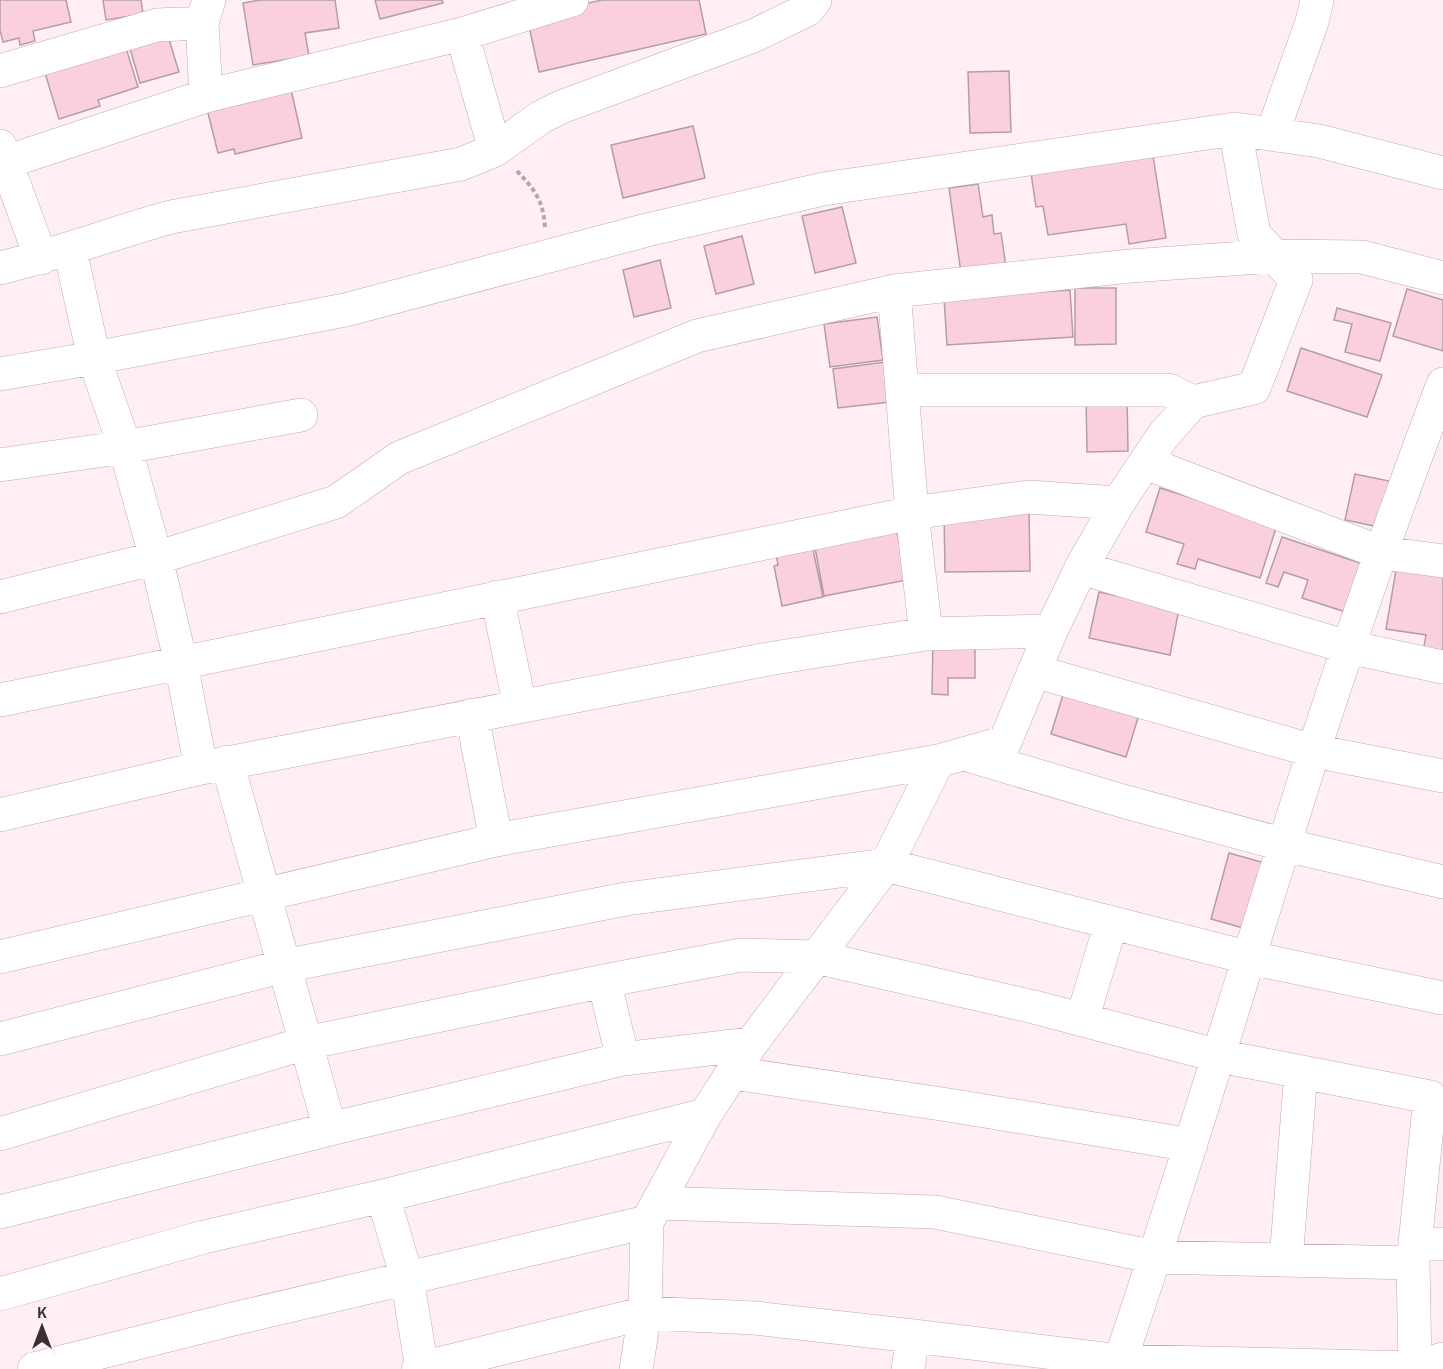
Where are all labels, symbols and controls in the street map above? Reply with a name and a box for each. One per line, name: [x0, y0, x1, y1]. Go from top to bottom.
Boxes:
north arrow: [12, 1297, 72, 1357]
text: K: [37, 1301, 47, 1323]

